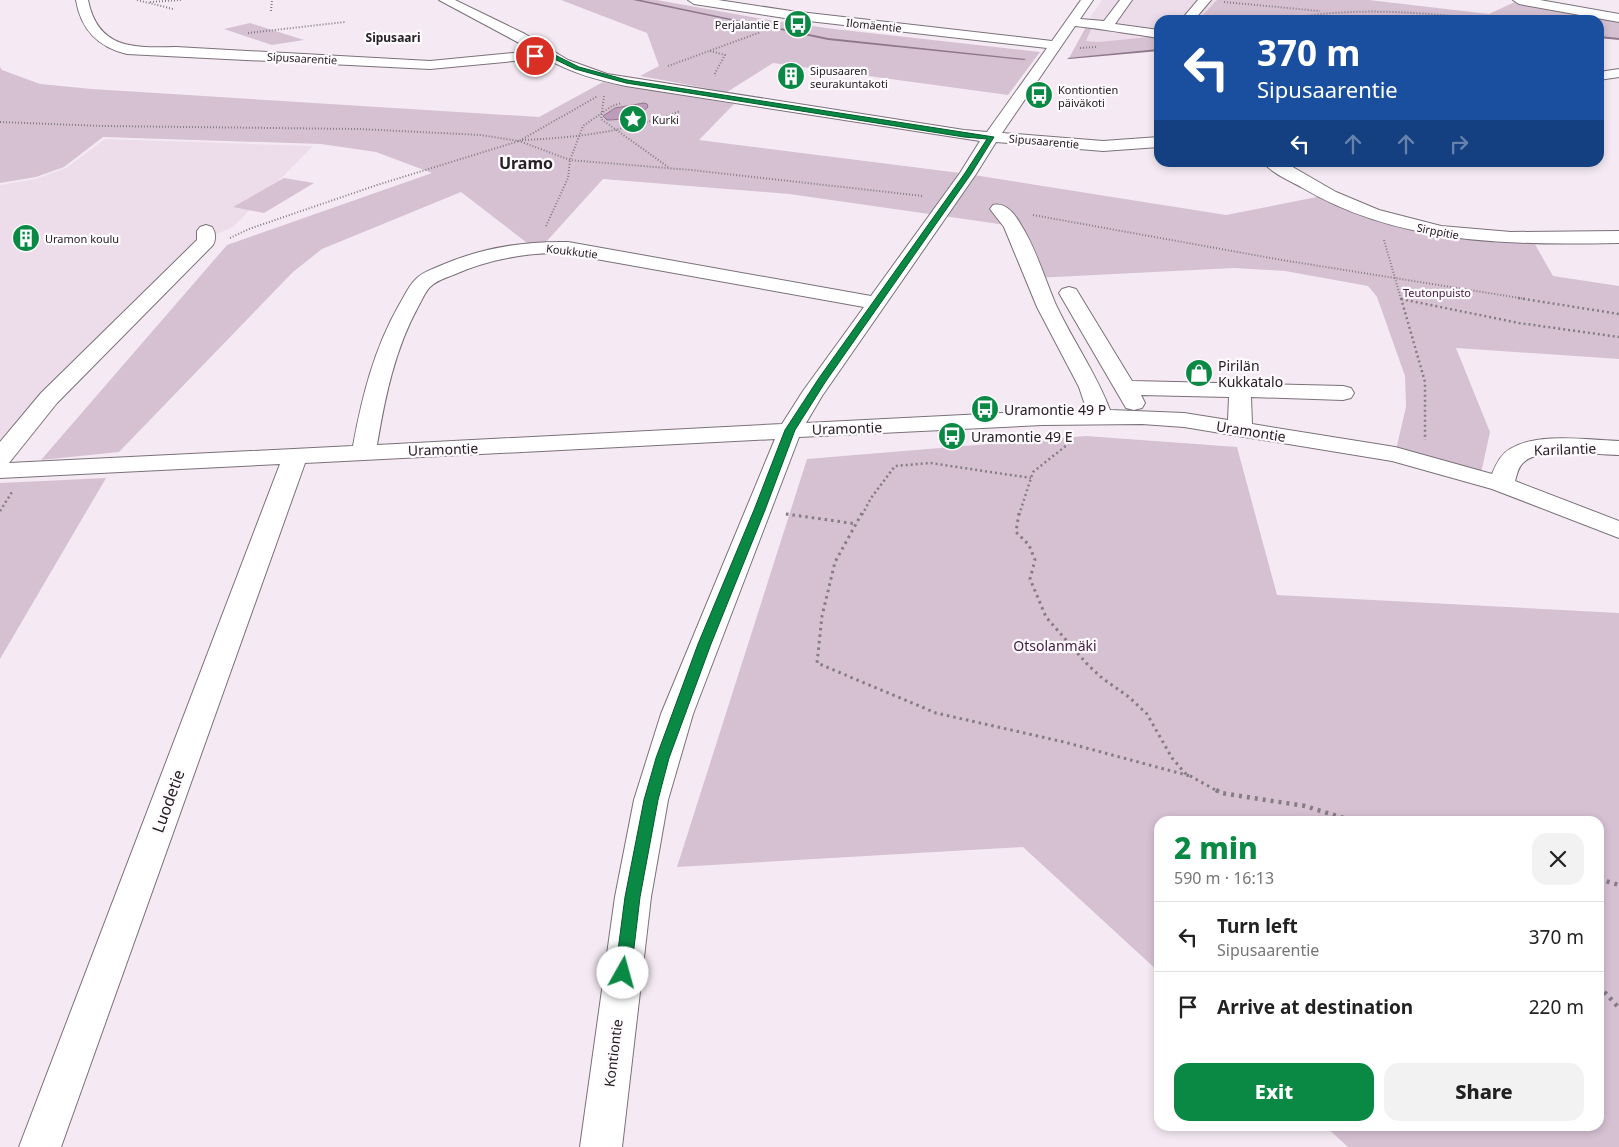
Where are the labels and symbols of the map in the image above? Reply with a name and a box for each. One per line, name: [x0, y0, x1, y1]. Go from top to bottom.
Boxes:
bus stop icon: Perjalantie E: [783, 9, 813, 39]
street label: Ilomäentie: [846, 15, 902, 35]
place label: Perjalantie E: [715, 17, 779, 32]
district label: Sipusaari: [366, 29, 420, 46]
pin: [514, 35, 556, 77]
street label: Sipusaarentie: [266, 49, 338, 67]
building icon: Sipusaaren seurakuntakoti: [776, 61, 806, 91]
place label: Sipusaaren seurakuntakoti: [810, 63, 888, 91]
bus stop icon: Kontiontien päiväkoti: [1024, 80, 1054, 110]
place label: Kontiontien päiväkoti: [1058, 82, 1118, 110]
place icon: Kurki: [618, 104, 648, 134]
place label: Kurki: [652, 112, 679, 127]
street label: Sipusaarentie: [1008, 130, 1080, 152]
district label: Uramo: [499, 152, 553, 174]
street label: Sirppitie: [1416, 220, 1460, 242]
building icon: Uramon koulu: [11, 223, 41, 253]
place label: Uramon koulu: [45, 231, 119, 246]
street label: Koukkutie: [545, 240, 599, 262]
park label: Teutonpuisto: [1403, 285, 1471, 300]
place label: Pirilän Kukkatalo: [1218, 356, 1283, 391]
shop icon: Pirilän Kukkatalo: [1184, 358, 1214, 388]
bus stop icon: Uramontie 49 P: [970, 394, 1000, 424]
place label: Uramontie 49 P: [1004, 400, 1106, 419]
street label: Uramontie: [1215, 416, 1287, 446]
street label: Uramontie: [812, 417, 883, 439]
bus stop icon: Uramontie 49 E: [937, 421, 967, 451]
place label: Uramontie 49 E: [971, 427, 1072, 446]
street label: Uramontie: [408, 438, 479, 460]
street label: Karilantie: [1533, 438, 1597, 460]
park label: Otsolanmäki: [1013, 636, 1097, 655]
street label: Luodetie: [146, 766, 190, 836]
position arrow: [596, 946, 648, 998]
street label: Kontiontie: [599, 1018, 627, 1088]

